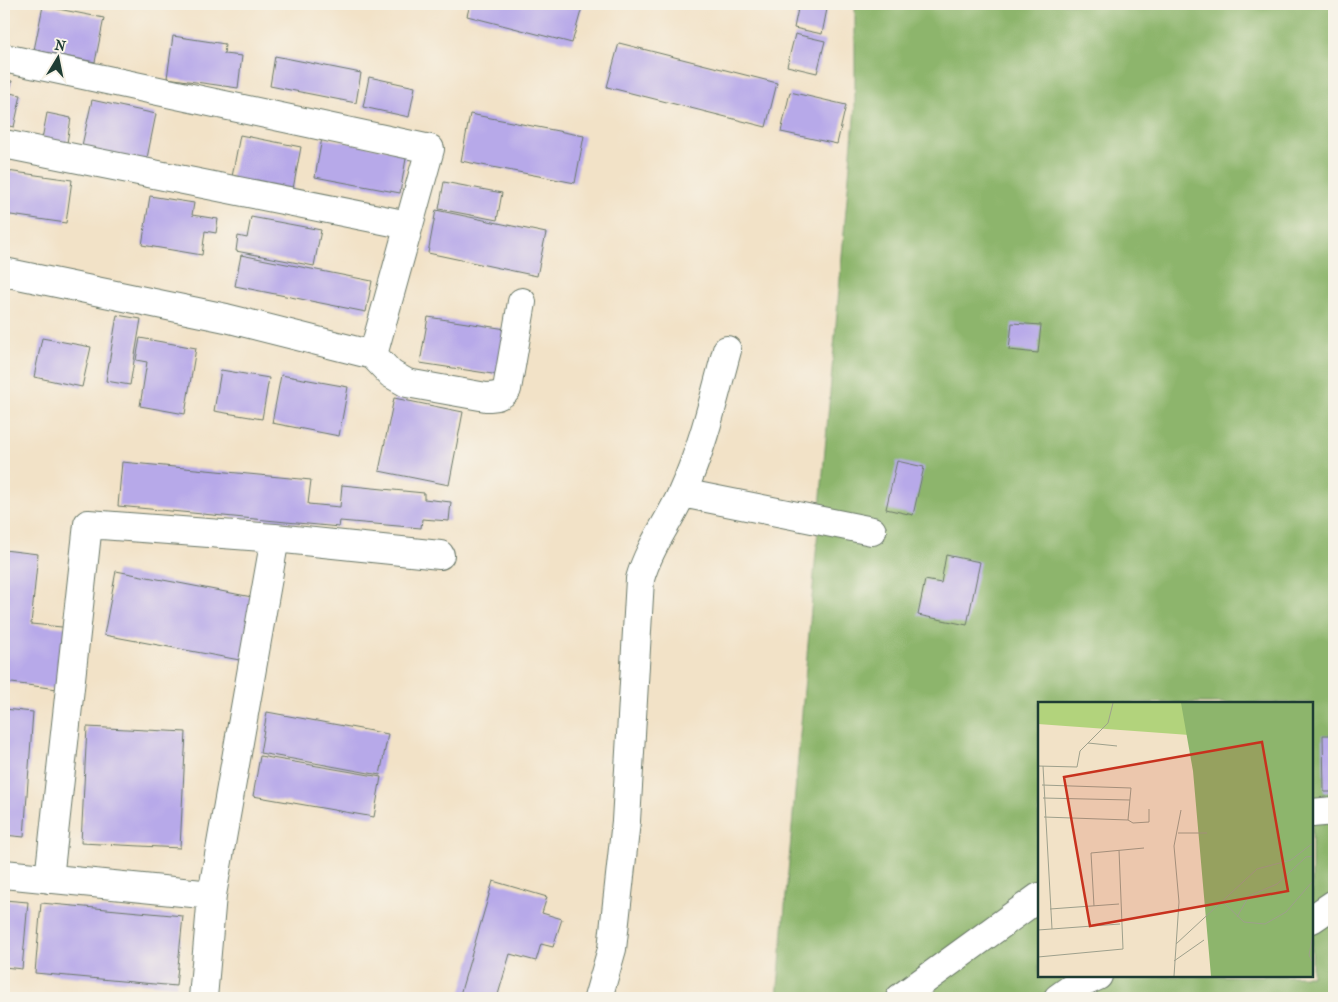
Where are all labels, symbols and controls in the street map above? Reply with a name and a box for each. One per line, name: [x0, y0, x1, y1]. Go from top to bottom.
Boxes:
north arrow: [32, 32, 82, 82]
text: N: [53, 36, 67, 55]
inset map: [1038, 702, 1313, 977]

